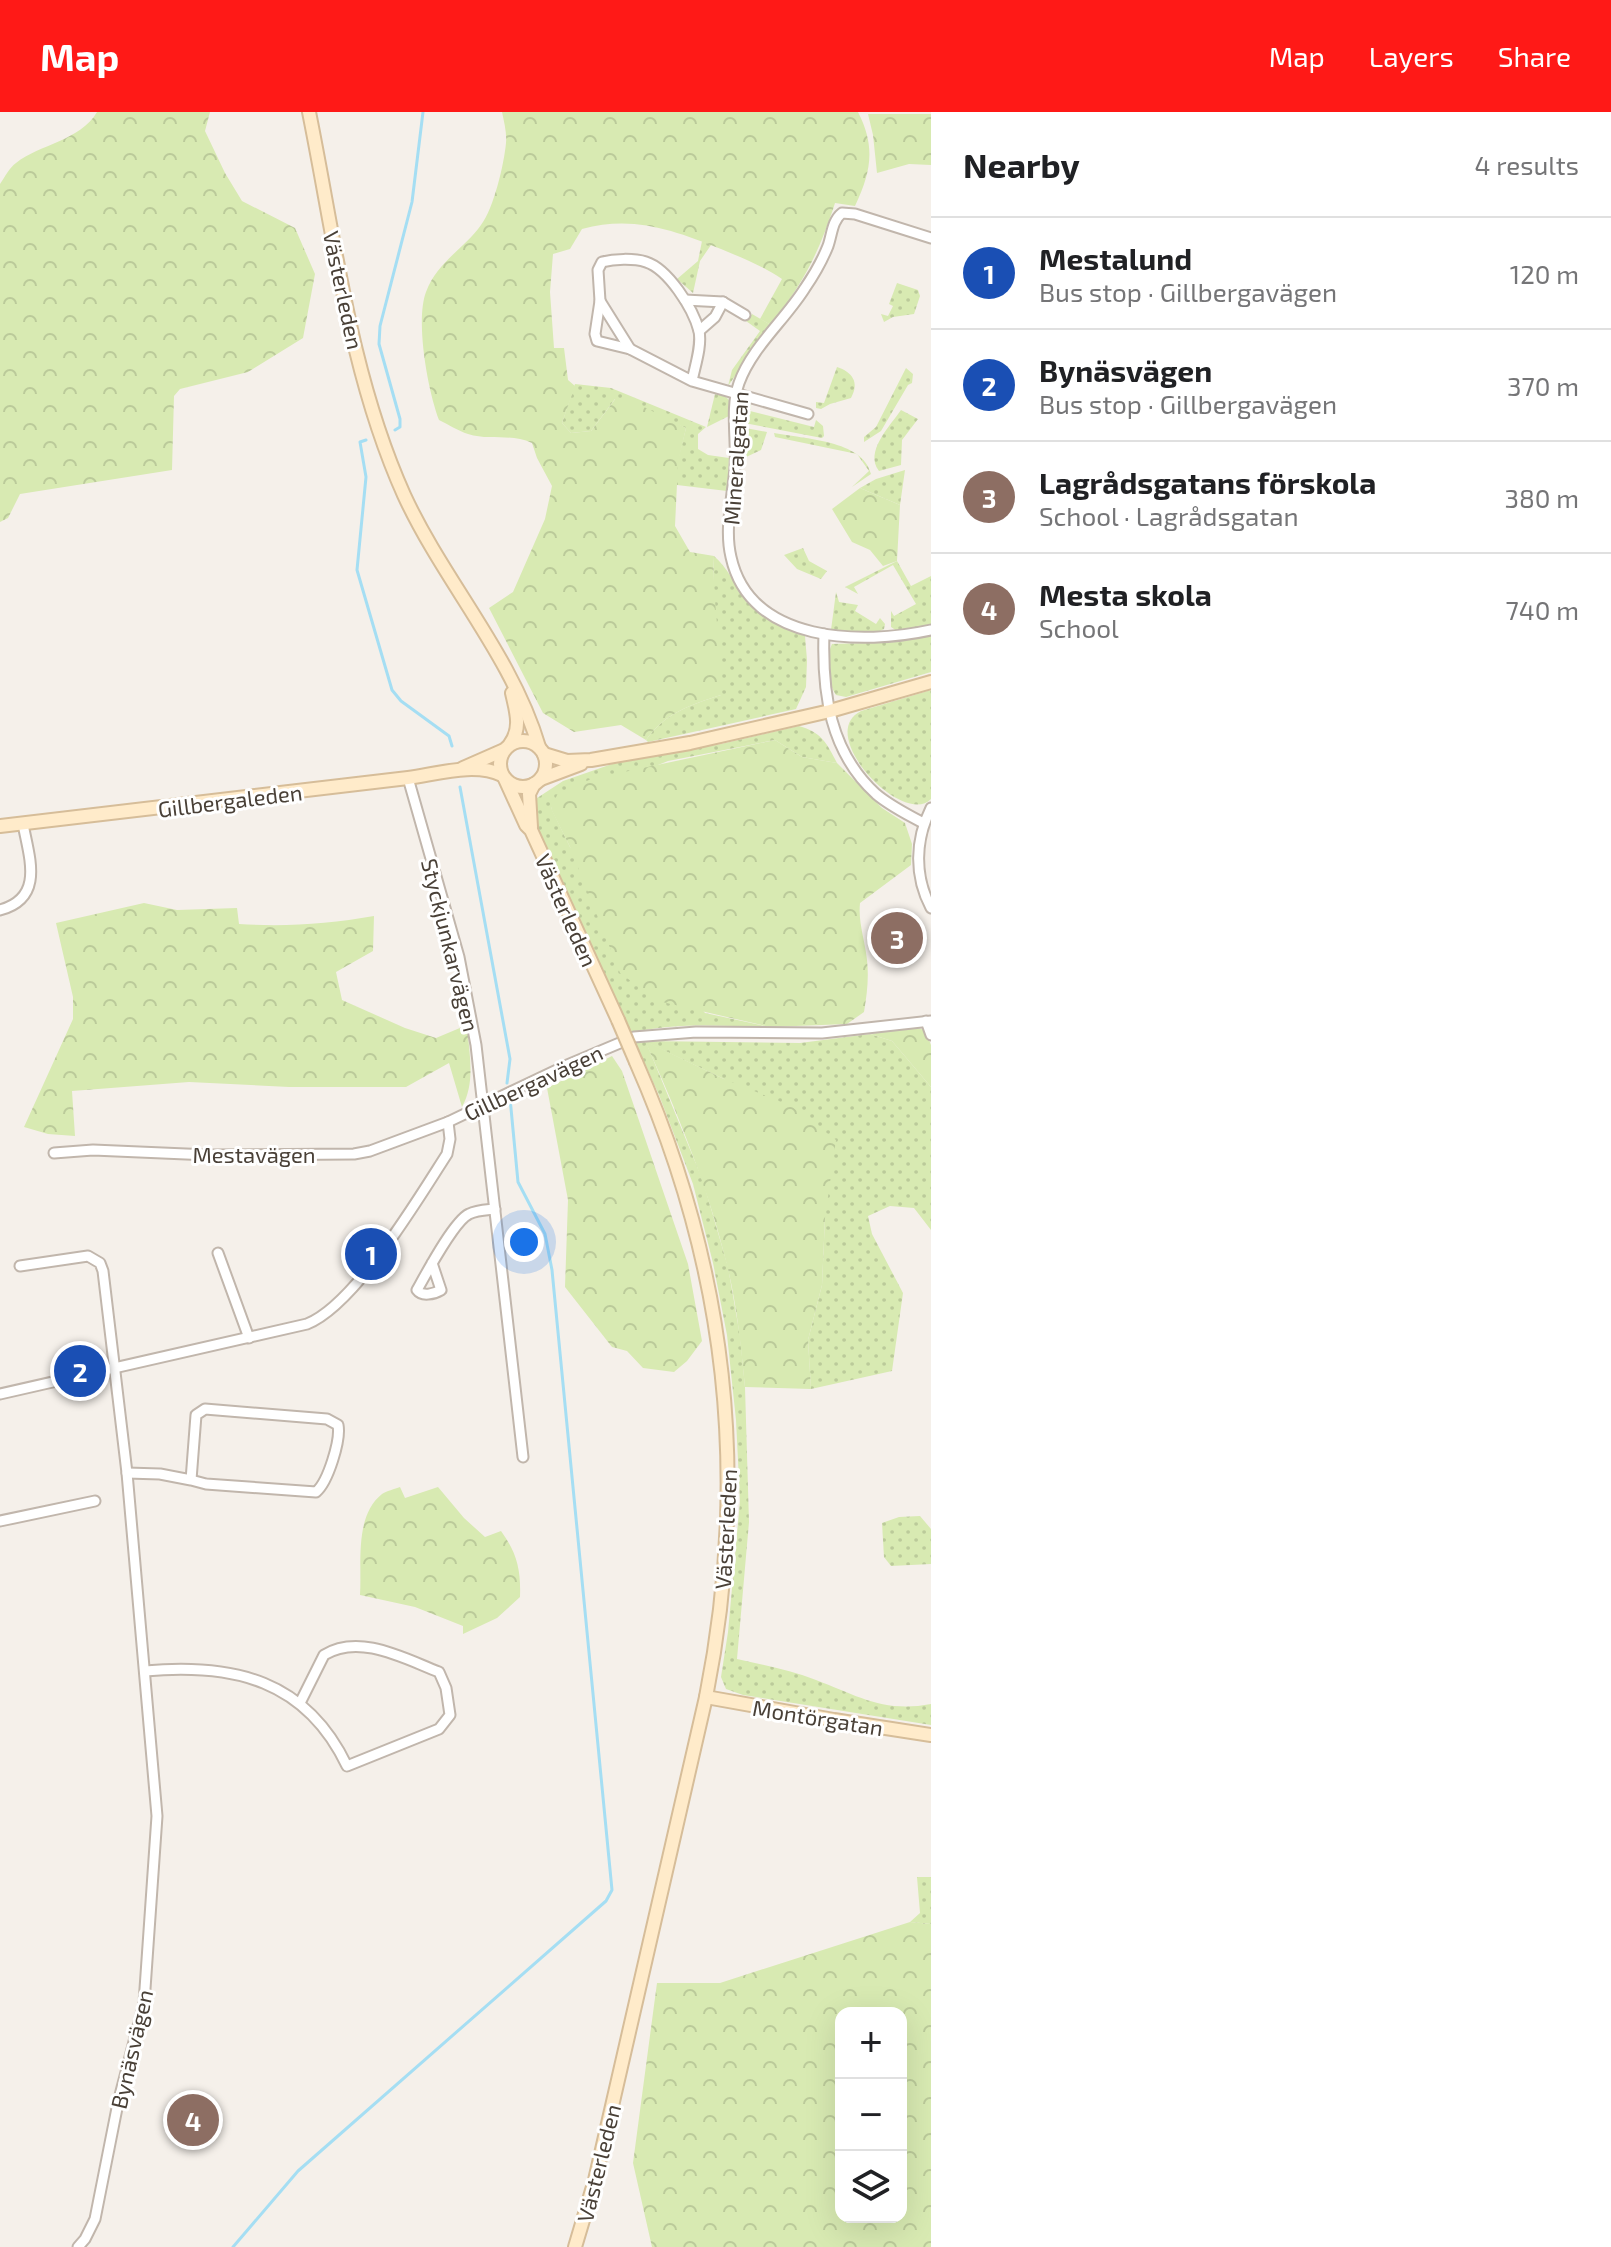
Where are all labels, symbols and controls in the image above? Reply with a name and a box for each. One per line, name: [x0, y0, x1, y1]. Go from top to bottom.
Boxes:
text: Map: [40, 33, 119, 79]
text: Map: [1269, 39, 1325, 73]
text: Layers: [1369, 39, 1454, 73]
text: Share: [1498, 39, 1571, 73]
text: Nearby: [963, 144, 1080, 185]
text: 4 results: [1474, 149, 1579, 180]
street label: Västerleden: [319, 228, 369, 352]
text: Mestalund: [1039, 240, 1192, 276]
text: 1: [983, 258, 995, 289]
text: 120 m: [1510, 258, 1579, 289]
text: Bus stop · Gillbergavägen: [1039, 276, 1337, 307]
text: Bynäsvägen: [1039, 352, 1212, 388]
text: 2: [981, 370, 997, 401]
text: 370 m: [1507, 370, 1579, 401]
text: Bus stop · Gillbergavägen: [1039, 388, 1337, 419]
street label: Mineralgatan: [717, 390, 753, 526]
text: Lagrådsgatans förskola: [1039, 464, 1376, 500]
text: 3: [982, 482, 996, 513]
text: 380 m: [1505, 482, 1579, 513]
text: School · Lagrådsgatan: [1039, 500, 1299, 531]
text: Mesta skola: [1039, 576, 1212, 612]
text: 4: [981, 594, 997, 625]
text: 740 m: [1505, 594, 1579, 625]
text: School: [1039, 612, 1119, 643]
street label: Gillbergaleden: [156, 778, 304, 822]
street label: Västerleden: [531, 850, 603, 970]
street label: Styckjunkarvägen: [416, 856, 485, 1034]
pin: 3: [871, 908, 923, 968]
street label: Gillbergavägen: [459, 1039, 607, 1125]
street label: Mestavägen: [192, 1141, 316, 1167]
your location: [504, 1222, 544, 1262]
pin: 1: [345, 1224, 397, 1284]
pin: 2: [54, 1341, 106, 1401]
street label: Västerleden: [709, 1468, 741, 1590]
street label: Montörgatan: [751, 1694, 885, 1740]
street label: Bynäsvägen: [105, 1987, 157, 2111]
map controls: [835, 2007, 907, 2223]
button: +: [835, 2007, 907, 2079]
button: −: [835, 2079, 907, 2151]
pin: 4: [167, 2090, 219, 2150]
street label: Västerleden: [571, 2101, 625, 2225]
button: layers: [835, 2151, 907, 2223]

